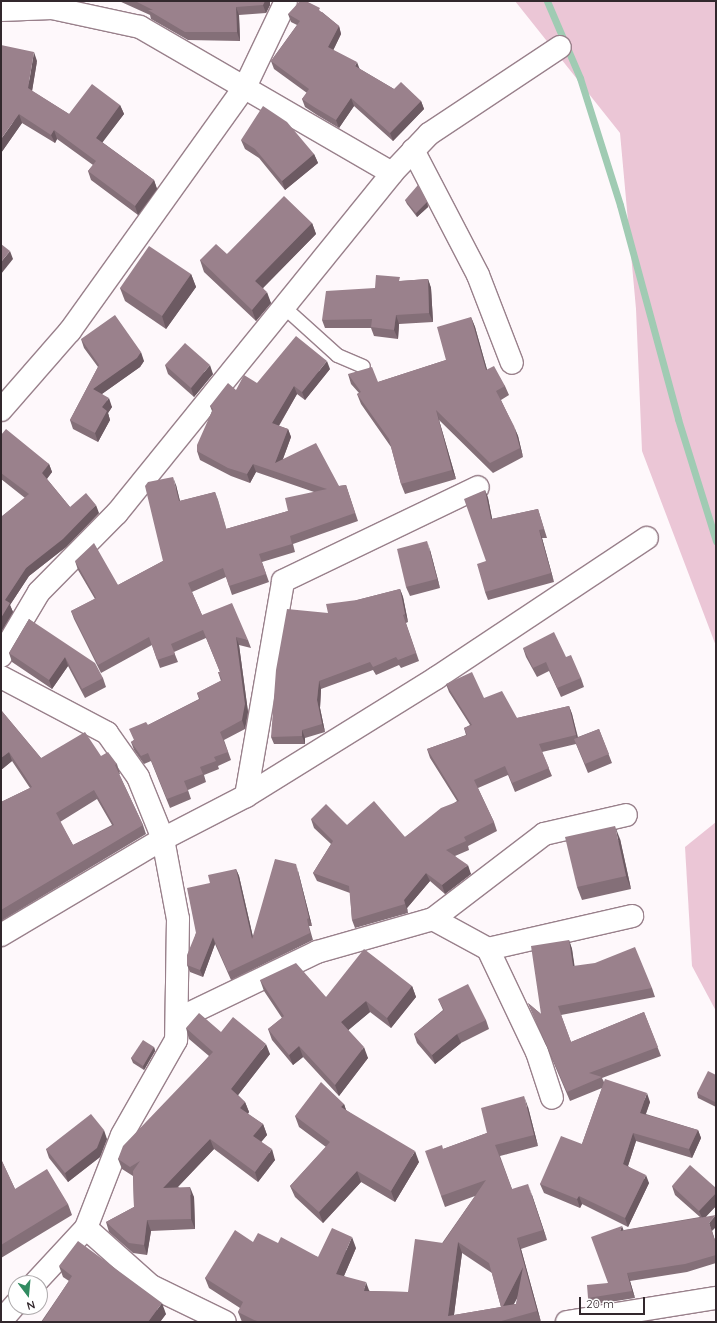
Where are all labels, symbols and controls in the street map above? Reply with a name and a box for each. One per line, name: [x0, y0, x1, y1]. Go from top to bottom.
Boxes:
north arrow: [8, 1275, 48, 1315]
scale bar: [581, 1289, 647, 1315]
text: 20 m: [586, 1296, 614, 1311]
text: N: [25, 1298, 37, 1313]

